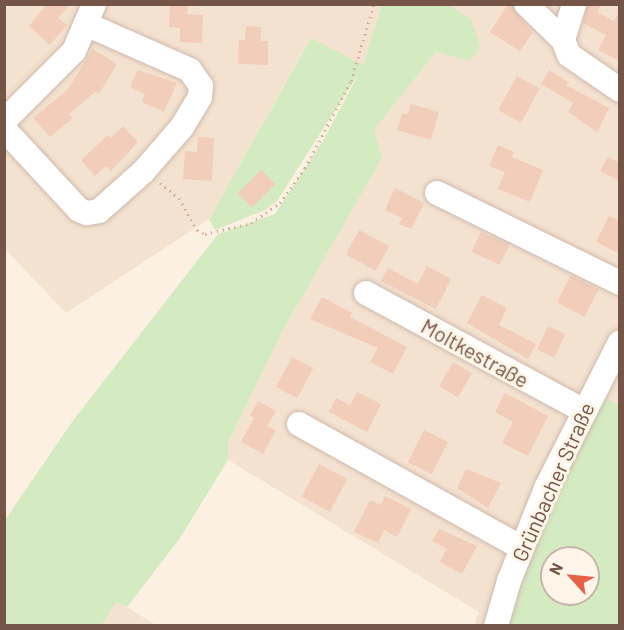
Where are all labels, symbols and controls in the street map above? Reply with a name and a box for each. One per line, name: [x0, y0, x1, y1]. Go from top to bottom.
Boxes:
street label: Moltkestraße: [417, 313, 533, 393]
street label: Grünbacher Straße: [507, 398, 599, 566]
north arrow: [540, 546, 600, 606]
text: N: [544, 559, 566, 578]

